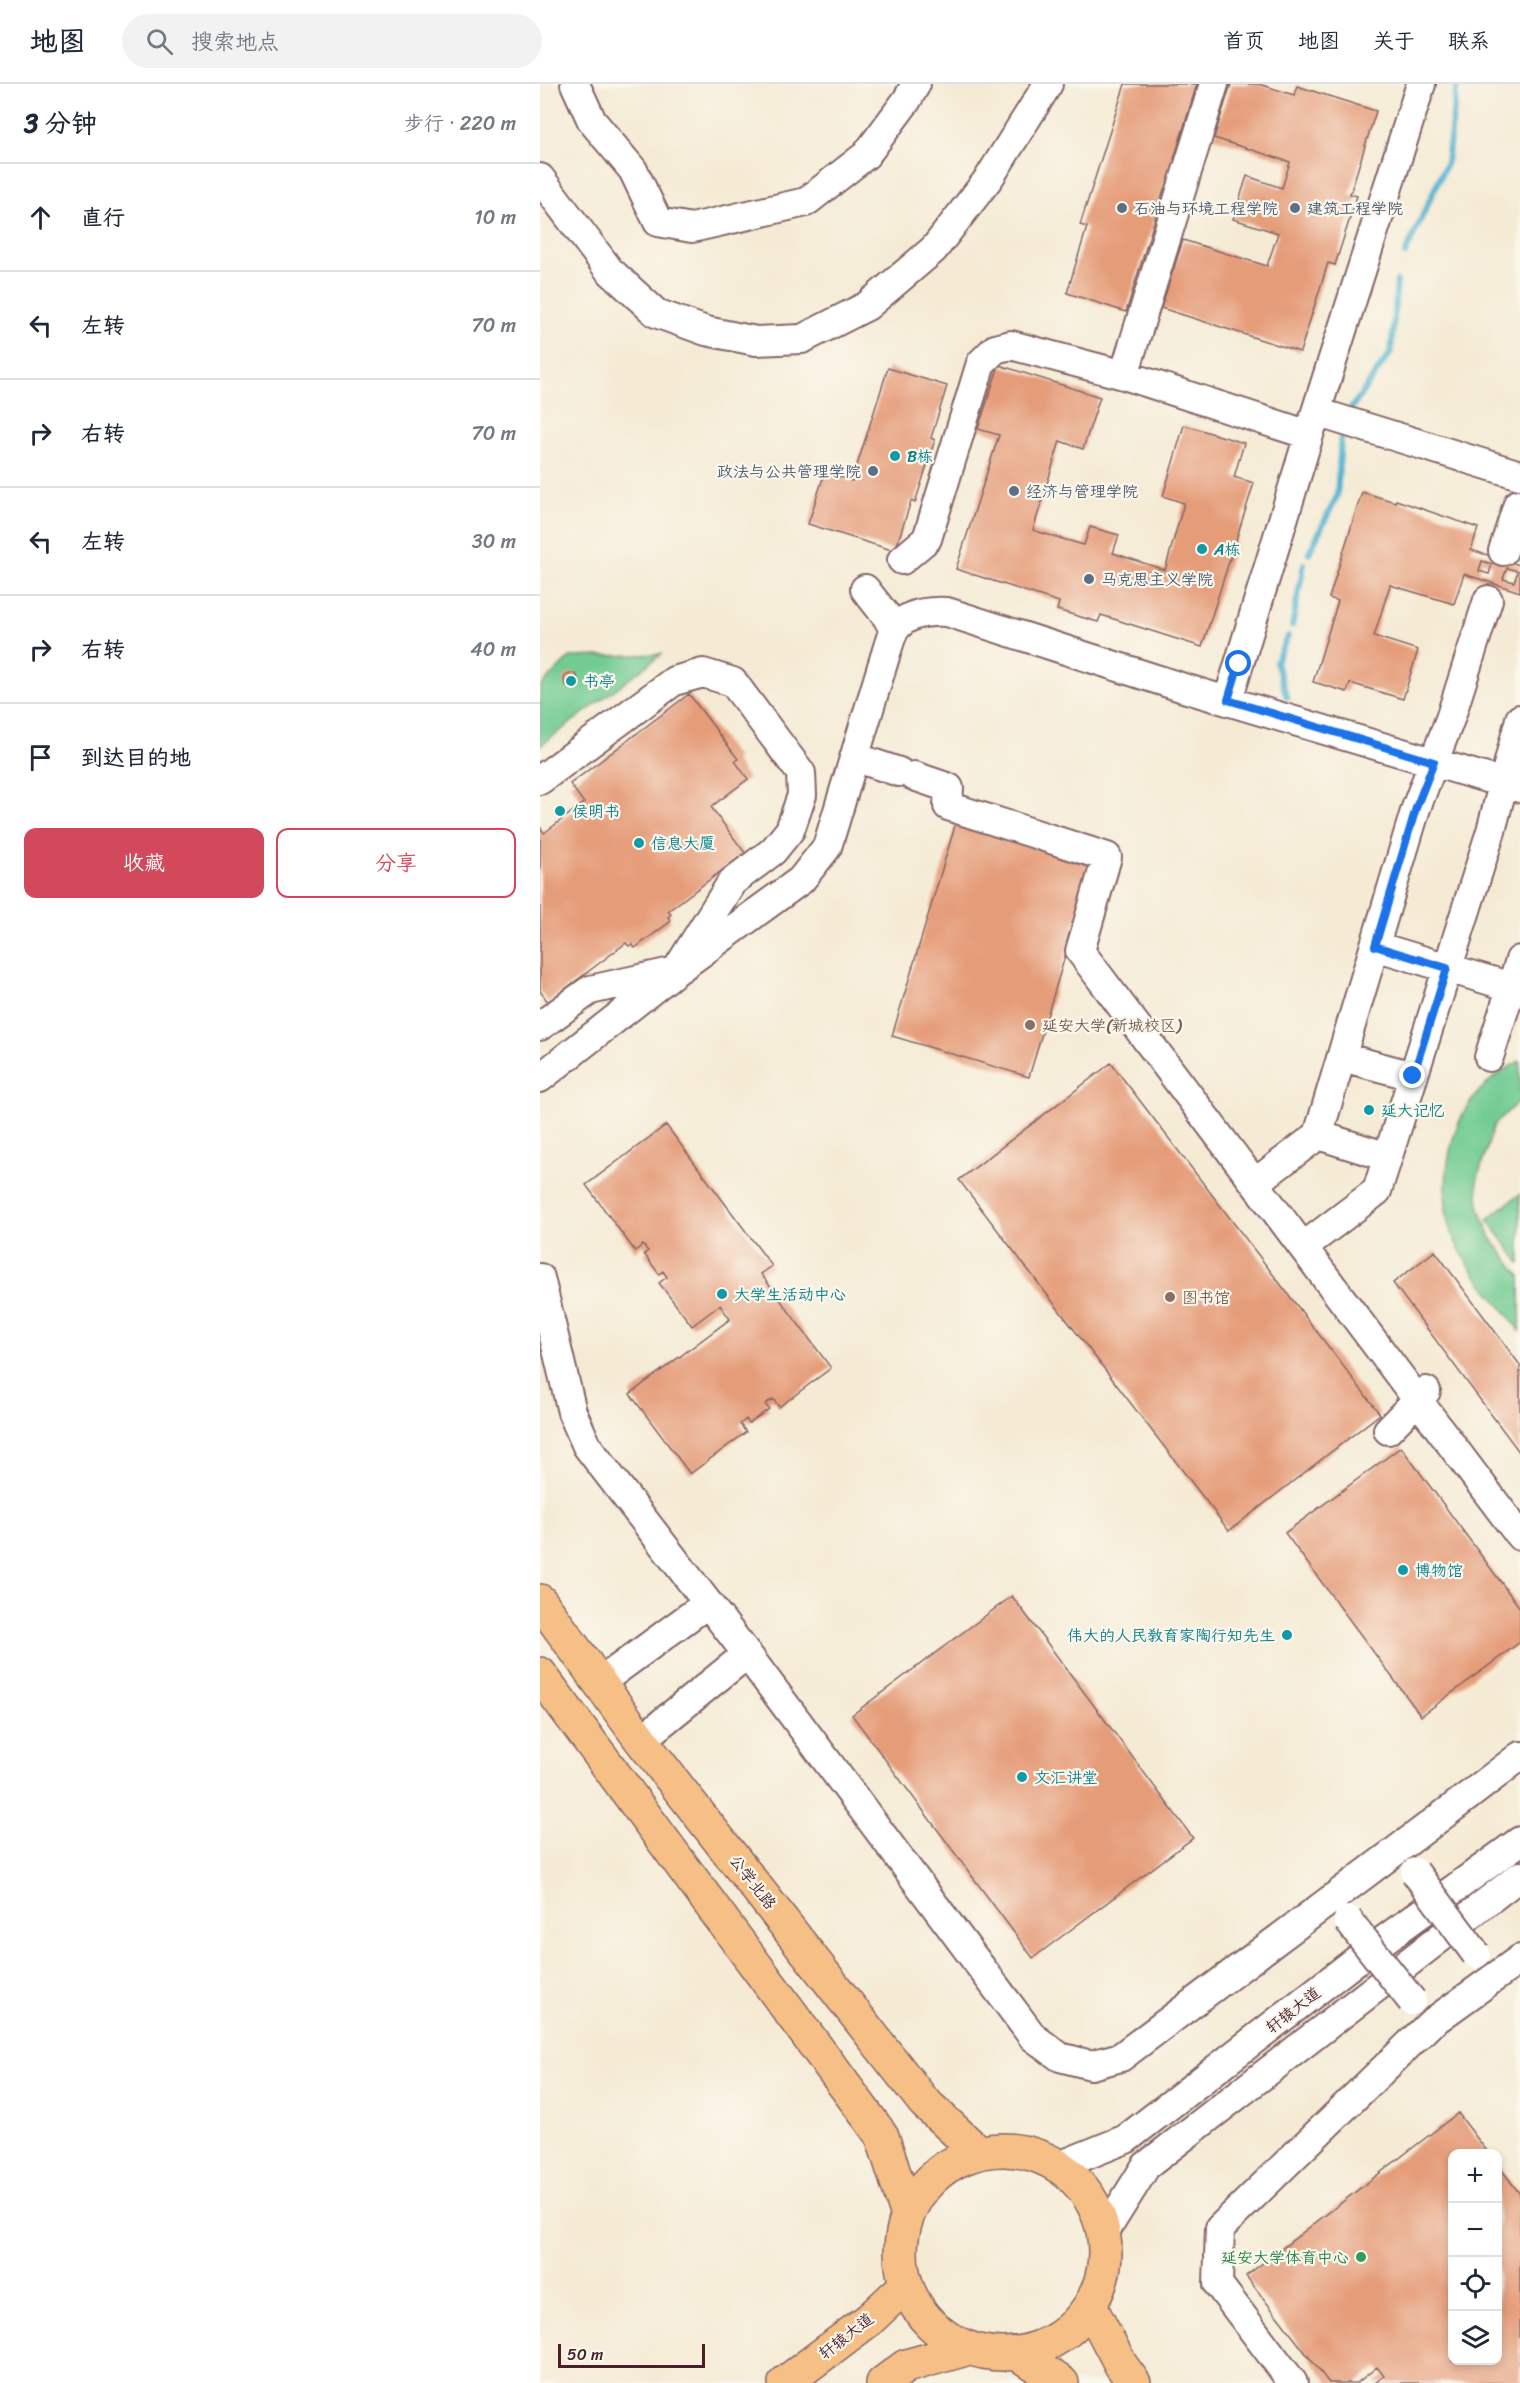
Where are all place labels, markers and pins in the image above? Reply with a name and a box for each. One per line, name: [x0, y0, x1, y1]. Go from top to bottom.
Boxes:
place label: 石油与环境工程学院: [1134, 194, 1278, 223]
place label: 建筑工程学院: [1307, 194, 1403, 223]
marker: 石油与环境工程学院: [1115, 201, 1129, 215]
marker: 建筑工程学院: [1288, 201, 1302, 215]
place label: B栋: [907, 442, 933, 471]
marker: B栋: [888, 449, 902, 463]
place label: 政法与公共管理学院: [717, 457, 861, 486]
marker: 政法与公共管理学院: [866, 464, 880, 478]
place label: 经济与管理学院: [1026, 477, 1138, 506]
marker: 经济与管理学院: [1007, 484, 1021, 498]
place label: A栋: [1213, 535, 1241, 564]
marker: A栋: [1195, 542, 1209, 556]
place label: 马克思主义学院: [1101, 565, 1213, 594]
marker: 马克思主义学院: [1082, 572, 1096, 586]
place label: 书亭: [583, 667, 615, 696]
marker: 书亭: [564, 674, 578, 688]
place label: 侯明书: [572, 797, 620, 826]
marker: 侯明书: [553, 804, 567, 818]
place label: 信息大厦: [651, 829, 715, 858]
marker: 信息大厦: [632, 836, 646, 850]
place label: 延安大学(新城校区): [1042, 1011, 1183, 1040]
marker: 延安大学(新城校区): [1023, 1018, 1037, 1032]
place label: 延大记忆: [1381, 1096, 1445, 1125]
marker: 延大记忆: [1362, 1103, 1376, 1117]
place label: 大学生活动中心: [734, 1280, 846, 1309]
place label: 图书馆: [1182, 1283, 1230, 1312]
marker: 大学生活动中心: [715, 1287, 729, 1301]
marker: 图书馆: [1163, 1290, 1177, 1304]
place label: 博物馆: [1415, 1556, 1463, 1585]
marker: 博物馆: [1396, 1563, 1410, 1577]
place label: 伟大的人民教育家陶行知先生: [1067, 1621, 1275, 1650]
marker: 伟大的人民教育家陶行知先生: [1280, 1628, 1294, 1642]
place label: 文汇讲堂: [1034, 1763, 1098, 1792]
marker: 文汇讲堂: [1015, 1770, 1029, 1784]
place label: 延安大学体育中心: [1221, 2243, 1349, 2272]
marker: 延安大学体育中心: [1354, 2250, 1368, 2264]

